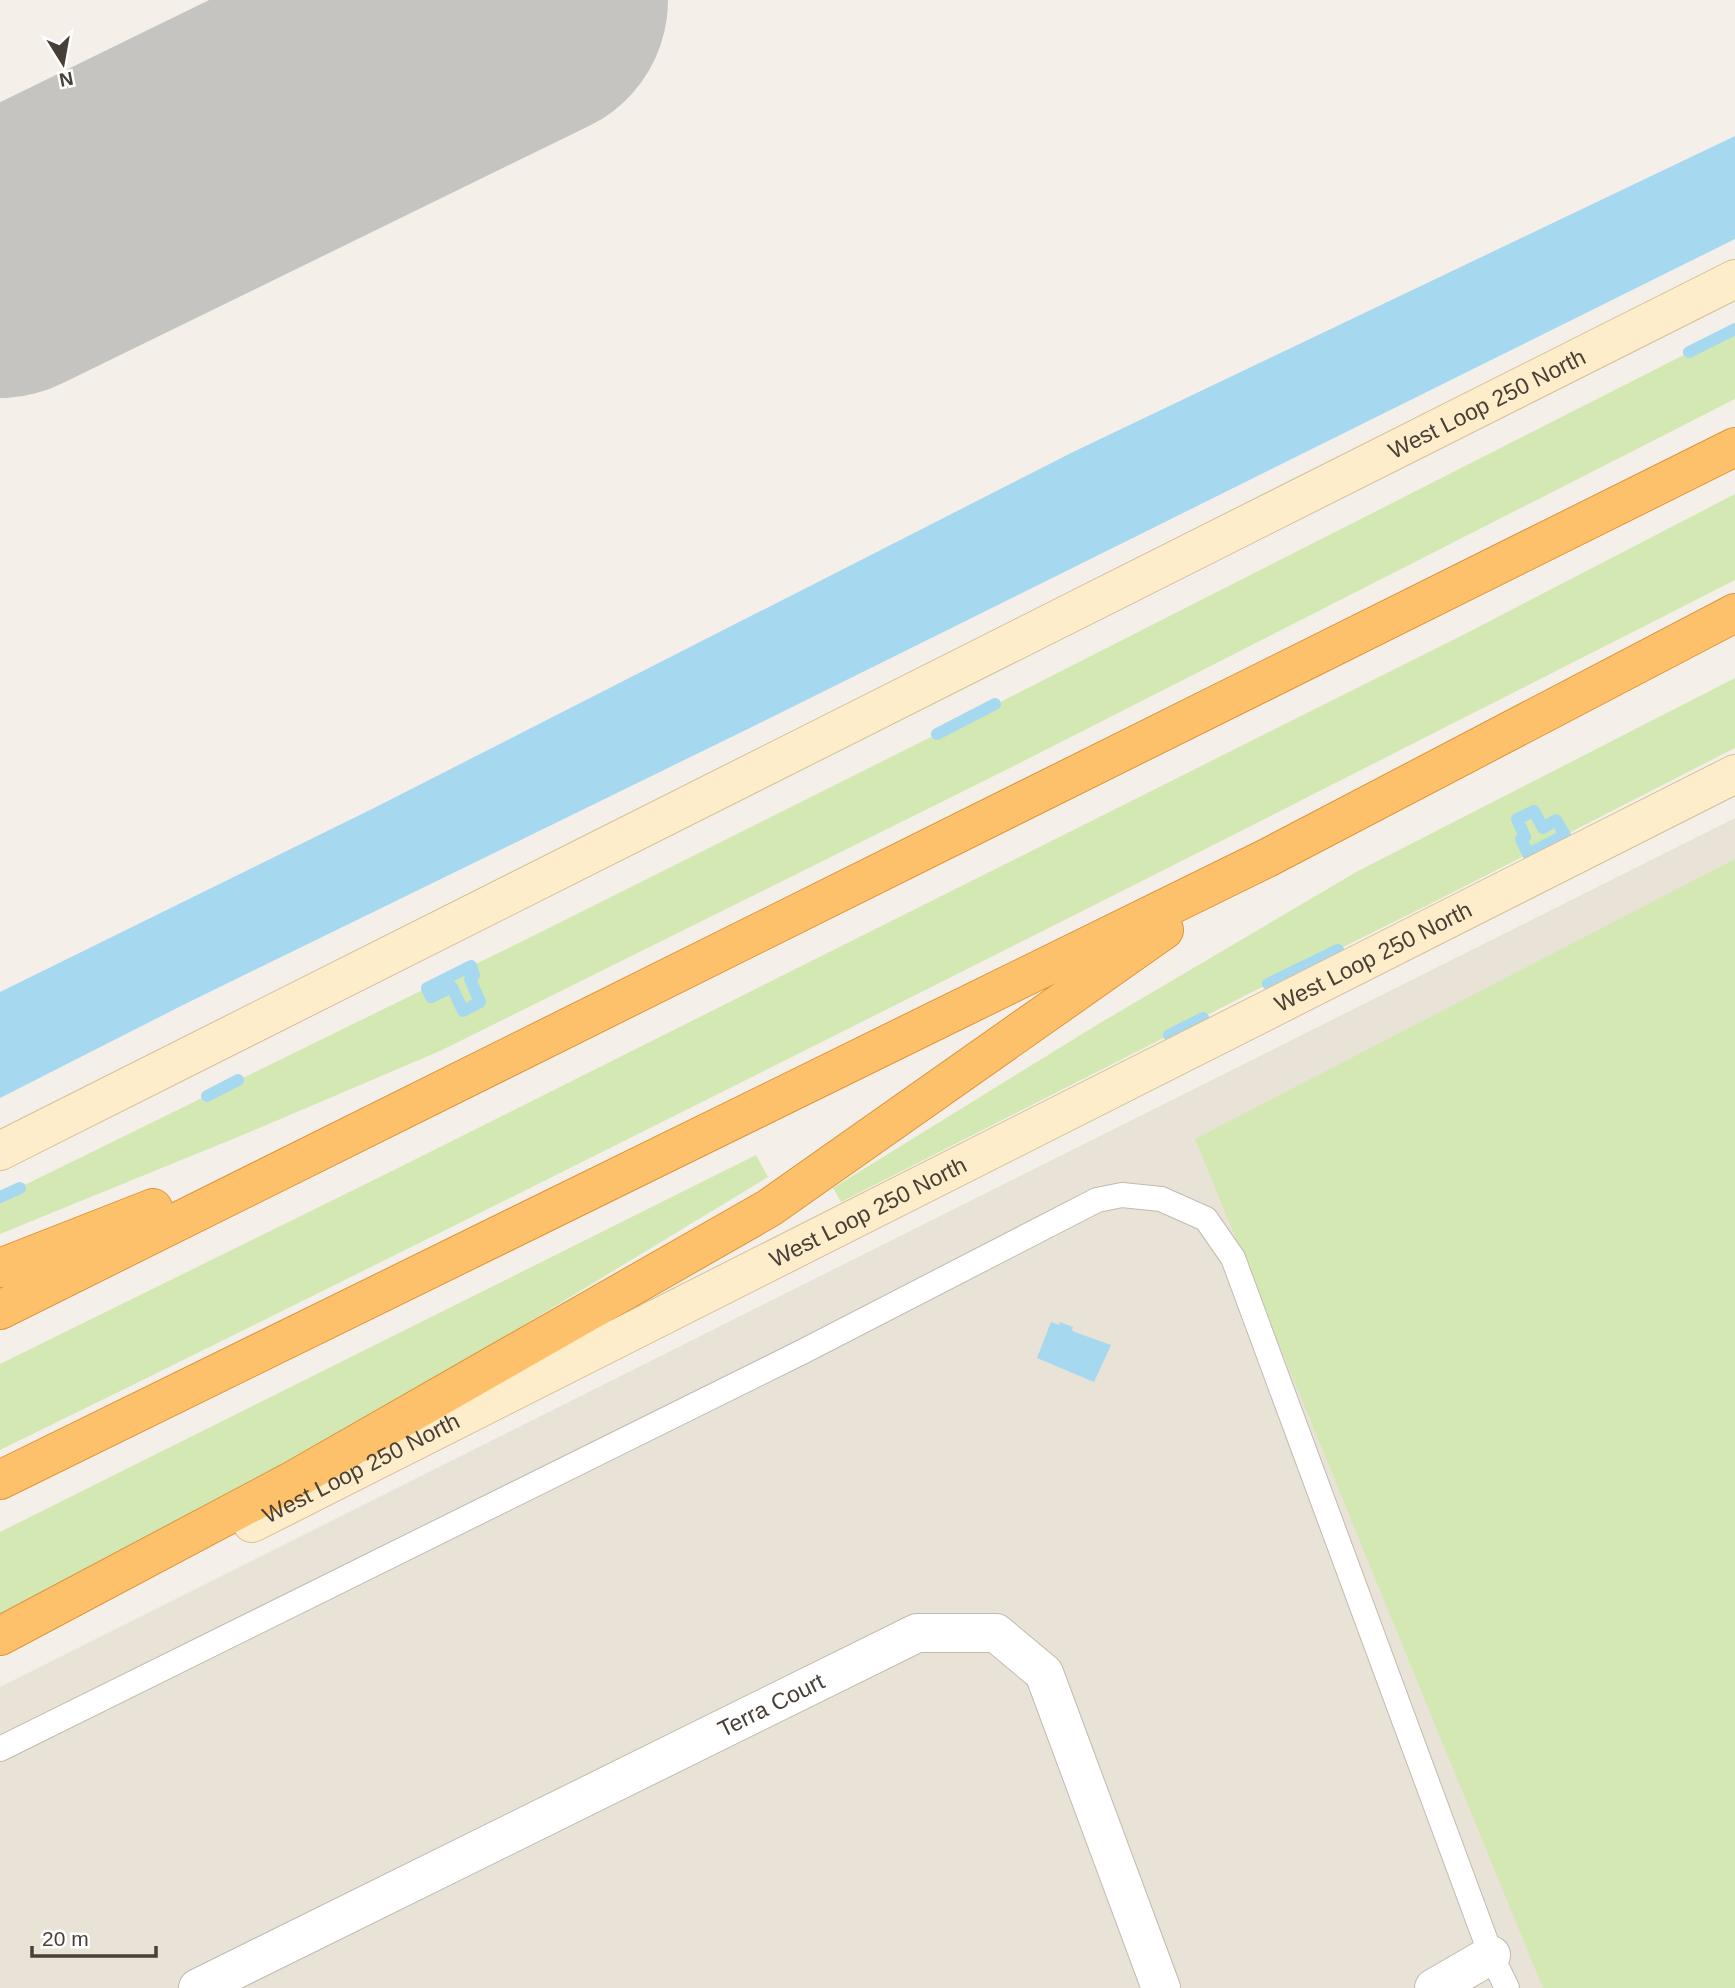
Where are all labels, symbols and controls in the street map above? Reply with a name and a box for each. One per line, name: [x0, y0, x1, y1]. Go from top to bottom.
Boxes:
north arrow: [28, 28, 98, 98]
text: N: [57, 68, 75, 91]
street label: West Loop 250 North: [1384, 343, 1590, 464]
street label: West Loop 250 North: [1270, 896, 1476, 1017]
street label: West Loop 250 North: [765, 1151, 971, 1272]
street label: West Loop 250 North: [258, 1407, 464, 1529]
street label: Terra Court: [714, 1668, 829, 1742]
scale bar: [32, 1914, 156, 1958]
text: 20 m: [42, 1927, 89, 1950]

